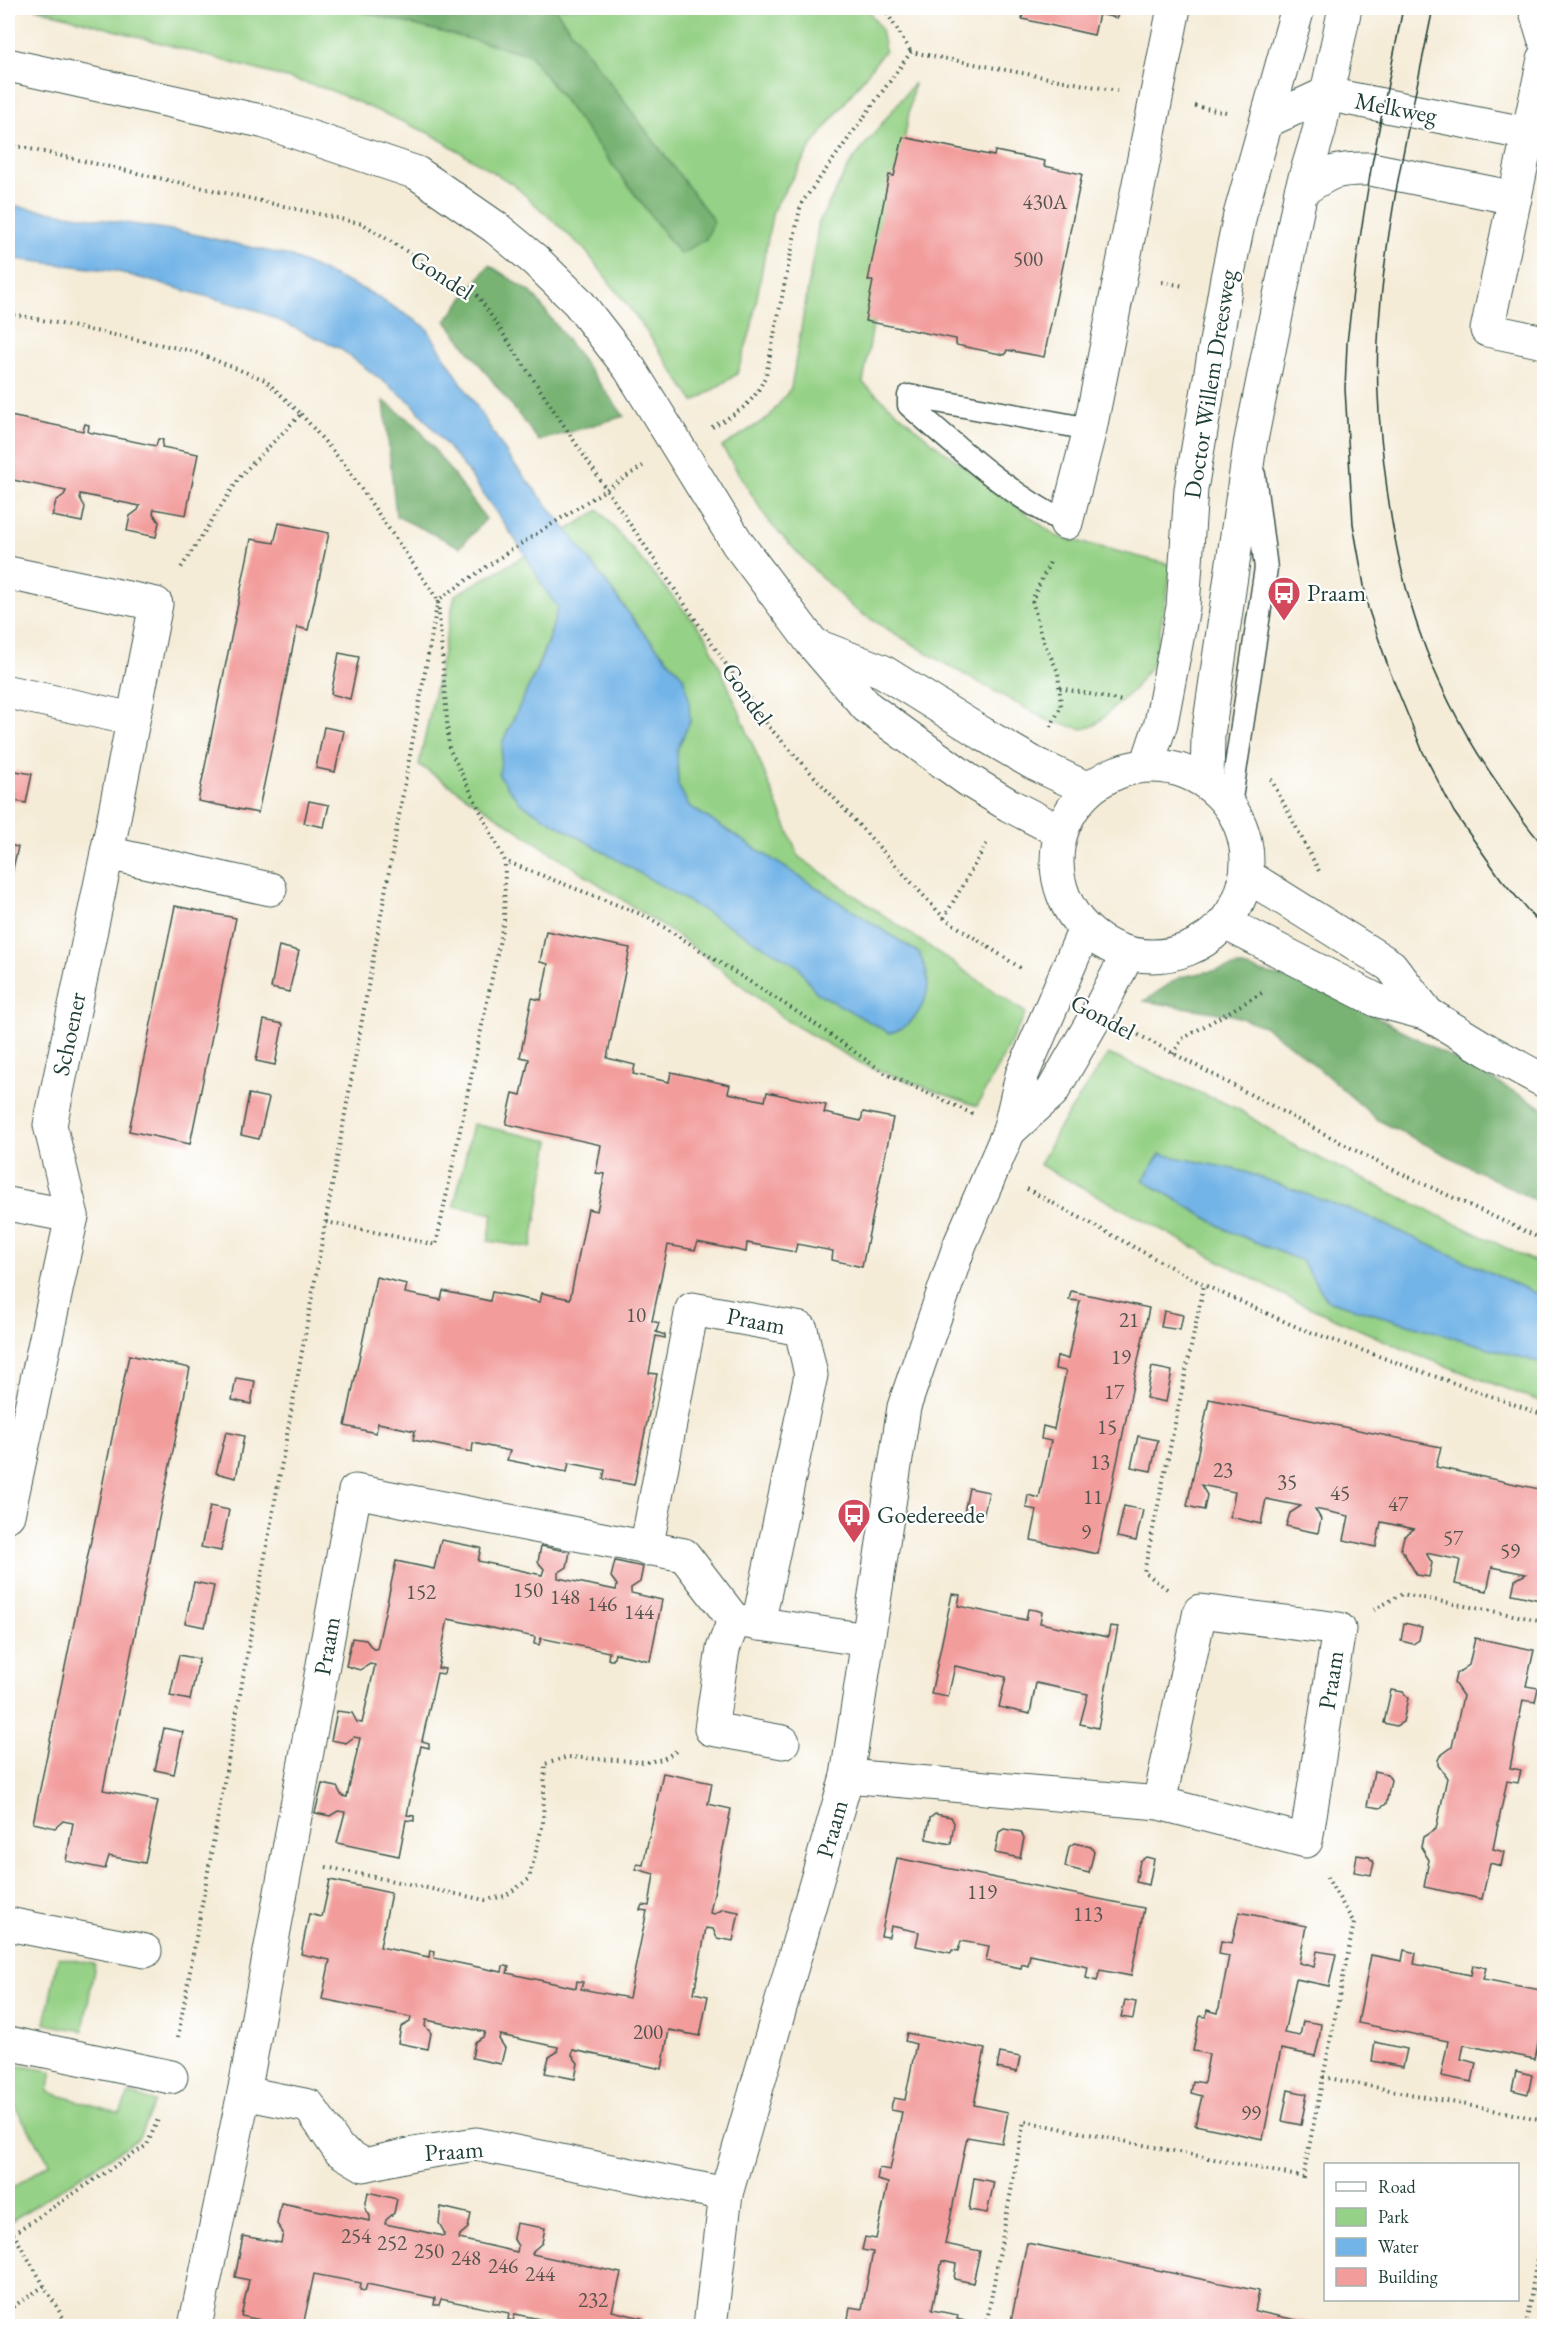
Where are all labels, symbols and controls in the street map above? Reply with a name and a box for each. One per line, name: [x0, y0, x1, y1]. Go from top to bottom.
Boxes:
street label: Melkweg: [1352, 84, 1440, 131]
house number: 430A: [1023, 188, 1068, 215]
street label: Gondel: [405, 243, 480, 307]
house number: 500: [1013, 245, 1043, 272]
street label: Doctor Willem Dreesweg: [1176, 267, 1243, 501]
bus stop icon: Praam: [1266, 575, 1302, 622]
place label: Praam: [1307, 577, 1366, 608]
street label: Gondel: [715, 656, 780, 731]
street label: Gondel: [1065, 987, 1141, 1047]
street label: Schoener: [45, 989, 92, 1078]
street label: Praam: [724, 1300, 788, 1341]
house number: 10: [626, 1301, 646, 1328]
house number: 21: [1119, 1306, 1139, 1333]
house number: 19: [1111, 1343, 1131, 1370]
house number: 17: [1104, 1378, 1125, 1405]
house number: 15: [1097, 1413, 1117, 1440]
house number: 13: [1090, 1448, 1110, 1475]
house number: 23: [1213, 1456, 1233, 1483]
house number: 35: [1277, 1468, 1297, 1495]
house number: 45: [1330, 1479, 1350, 1506]
house number: 11: [1083, 1483, 1103, 1510]
house number: 47: [1388, 1490, 1409, 1517]
bus stop icon: Goedereede: [836, 1497, 872, 1544]
place label: Goedereede: [877, 1499, 985, 1530]
house number: 9: [1081, 1518, 1091, 1545]
house number: 57: [1443, 1524, 1464, 1551]
house number: 59: [1500, 1537, 1520, 1564]
house number: 150: [513, 1576, 543, 1603]
house number: 152: [406, 1578, 436, 1605]
house number: 148: [550, 1583, 580, 1610]
house number: 146: [587, 1590, 617, 1617]
house number: 144: [624, 1598, 655, 1625]
street label: Praam: [306, 1614, 347, 1678]
street label: Praam: [1311, 1648, 1350, 1712]
street label: Praam: [808, 1796, 855, 1862]
house number: 119: [967, 1878, 997, 1905]
house number: 113: [1073, 1900, 1103, 1927]
house number: 200: [633, 2018, 663, 2045]
house number: 99: [1241, 2099, 1261, 2126]
street label: Praam: [423, 2133, 485, 2168]
legend: [1324, 2163, 1519, 2301]
text: Road: [1378, 2175, 1417, 2198]
text: Park: [1378, 2205, 1409, 2228]
house number: 254: [341, 2222, 372, 2249]
house number: 252: [377, 2229, 407, 2256]
text: Water: [1378, 2235, 1419, 2258]
house number: 250: [414, 2237, 444, 2264]
house number: 248: [451, 2244, 481, 2271]
house number: 246: [488, 2252, 518, 2279]
house number: 244: [525, 2260, 556, 2287]
text: Building: [1378, 2265, 1438, 2288]
house number: 232: [578, 2286, 608, 2313]

